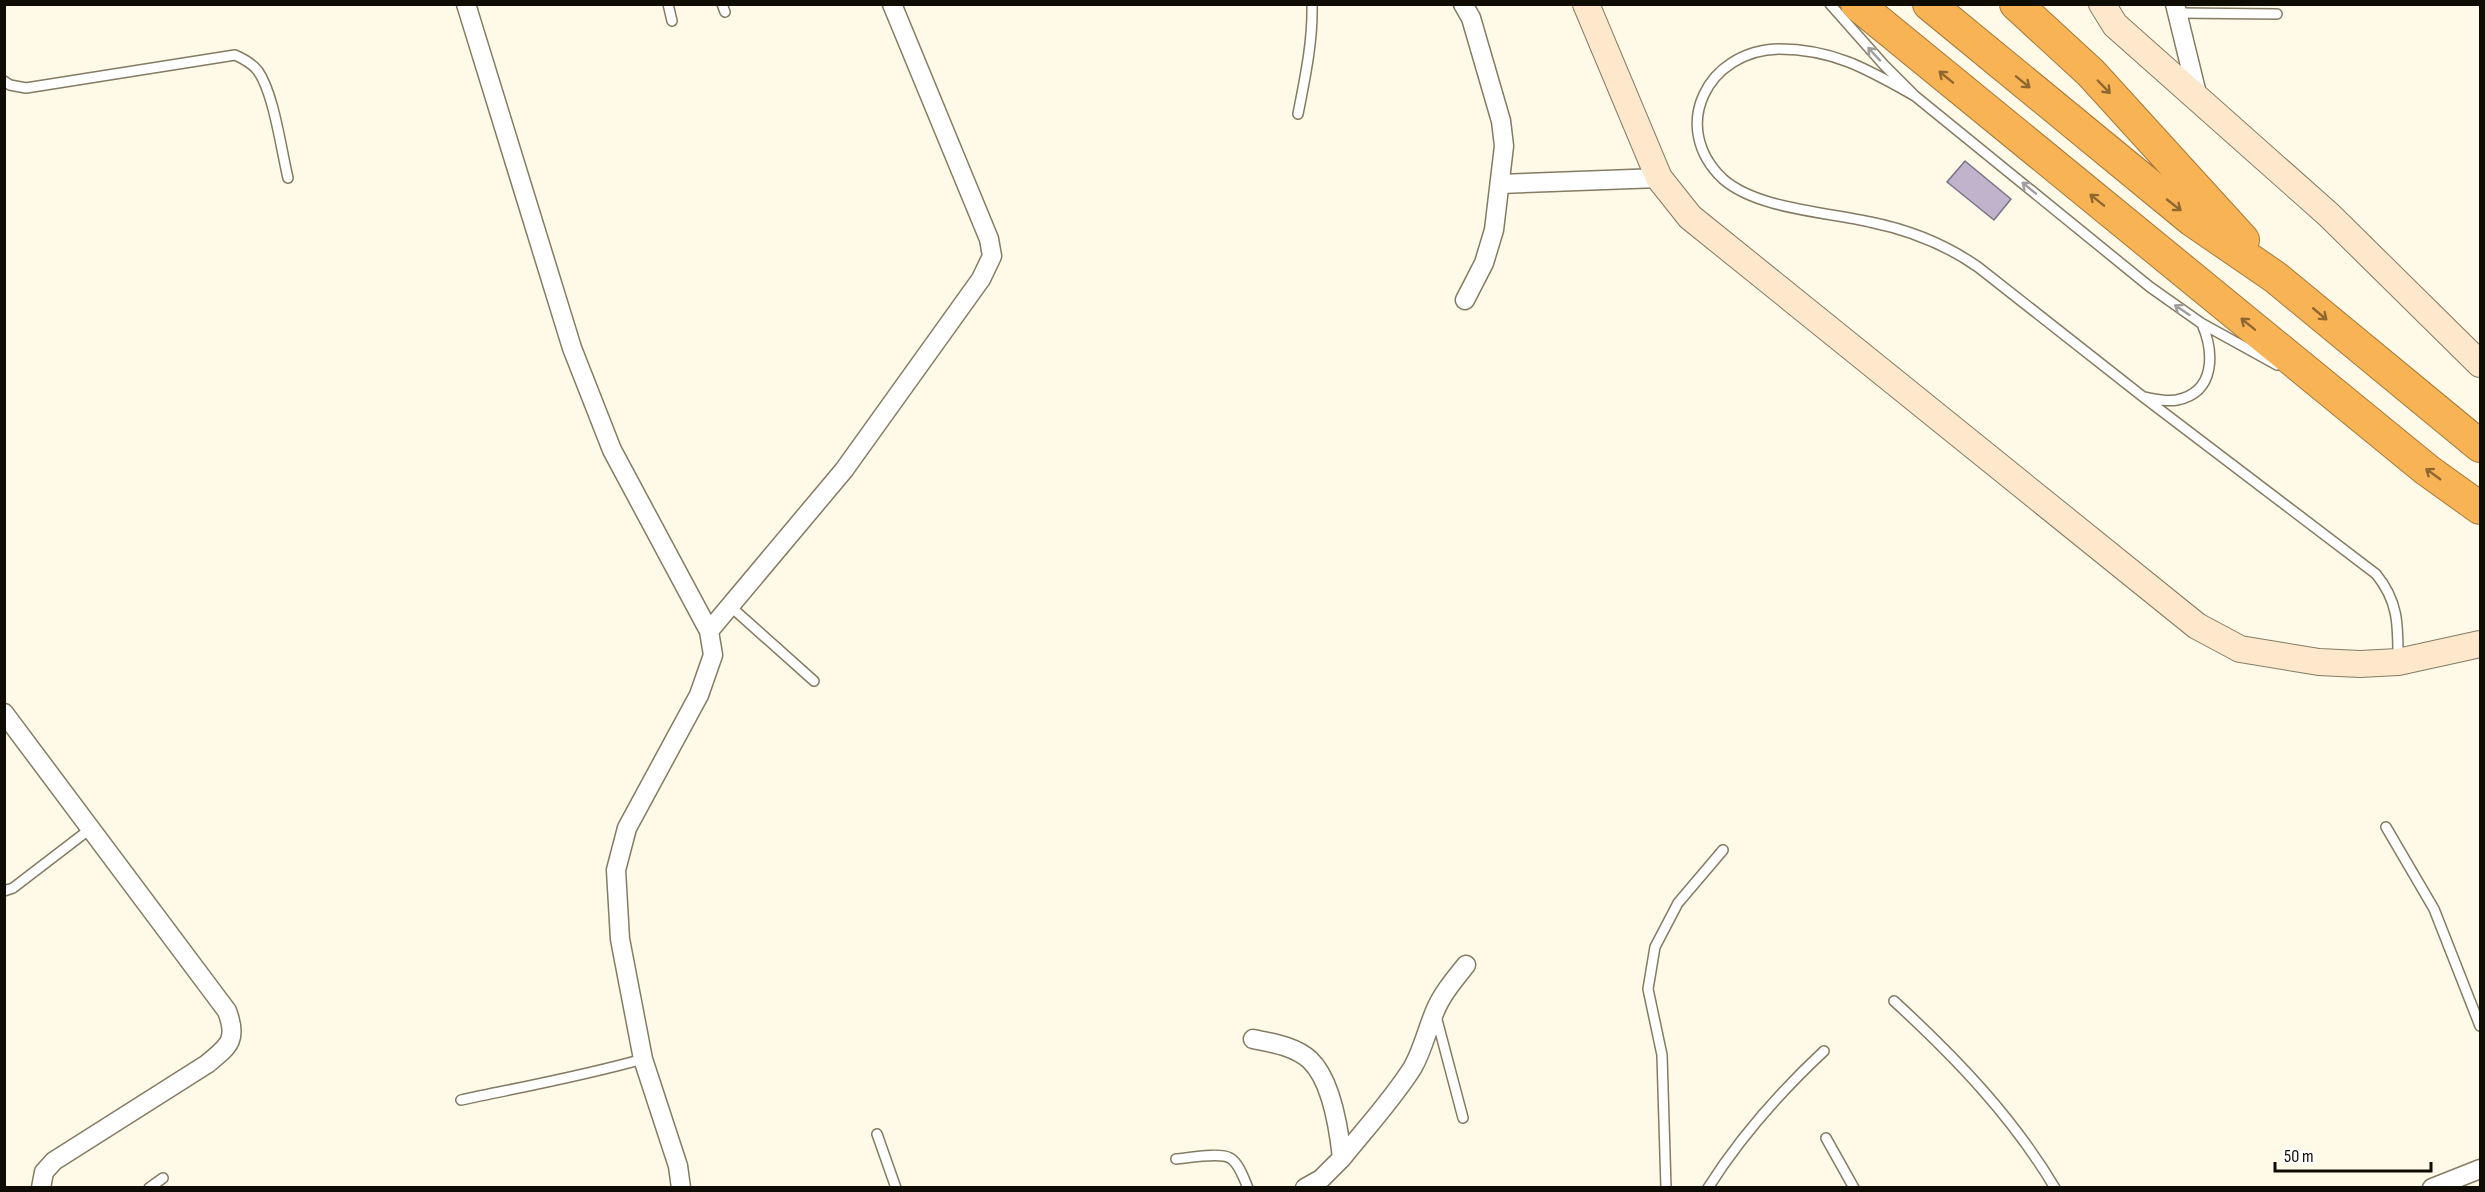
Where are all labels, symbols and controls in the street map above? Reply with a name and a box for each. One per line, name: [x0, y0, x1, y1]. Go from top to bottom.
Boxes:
one-way arrow: [1867, 47, 1881, 62]
one-way arrow: [1938, 71, 1954, 84]
one-way arrow: [2015, 75, 2031, 88]
one-way arrow: [2097, 80, 2112, 95]
one-way arrow: [2021, 182, 2037, 195]
one-way arrow: [2089, 194, 2105, 207]
one-way arrow: [2166, 199, 2182, 212]
one-way arrow: [2174, 304, 2190, 316]
one-way arrow: [2312, 307, 2327, 321]
one-way arrow: [2240, 317, 2256, 330]
one-way arrow: [2425, 468, 2441, 480]
scale bar: [2275, 1135, 2431, 1173]
text: 50 m: [2284, 1146, 2314, 1167]

